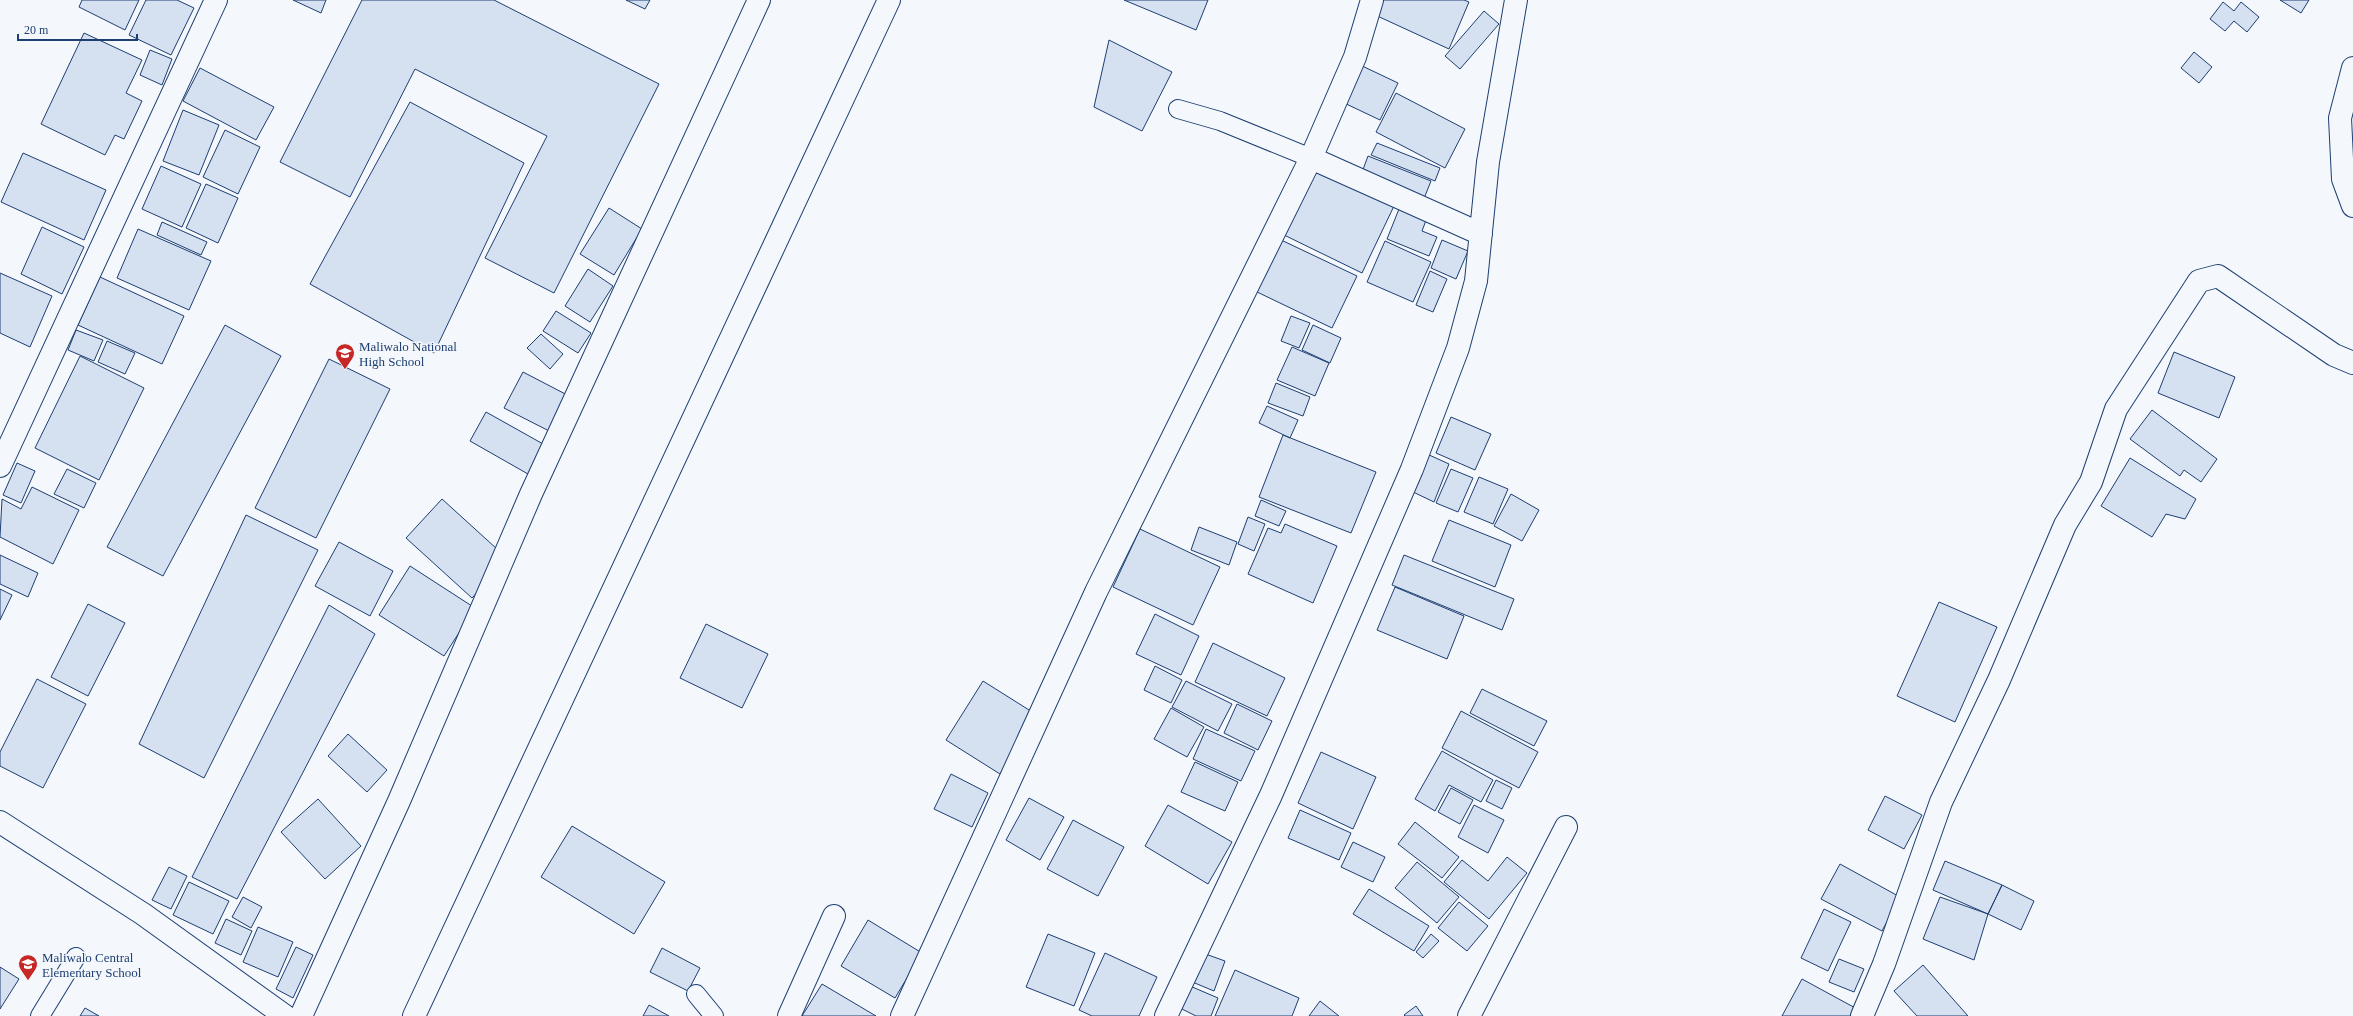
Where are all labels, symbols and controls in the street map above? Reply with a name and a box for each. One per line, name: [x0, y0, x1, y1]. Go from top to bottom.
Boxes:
scale bar: [18, 16, 137, 42]
text: 20 m: [24, 23, 49, 37]
place label: Maliwalo National High School: [359, 339, 457, 369]
school or university icon: Maliwalo National High School: [334, 342, 356, 370]
place label: Maliwalo Central Elementary School: [42, 950, 142, 980]
school or university icon: Maliwalo Central Elementary School: [17, 953, 39, 981]

